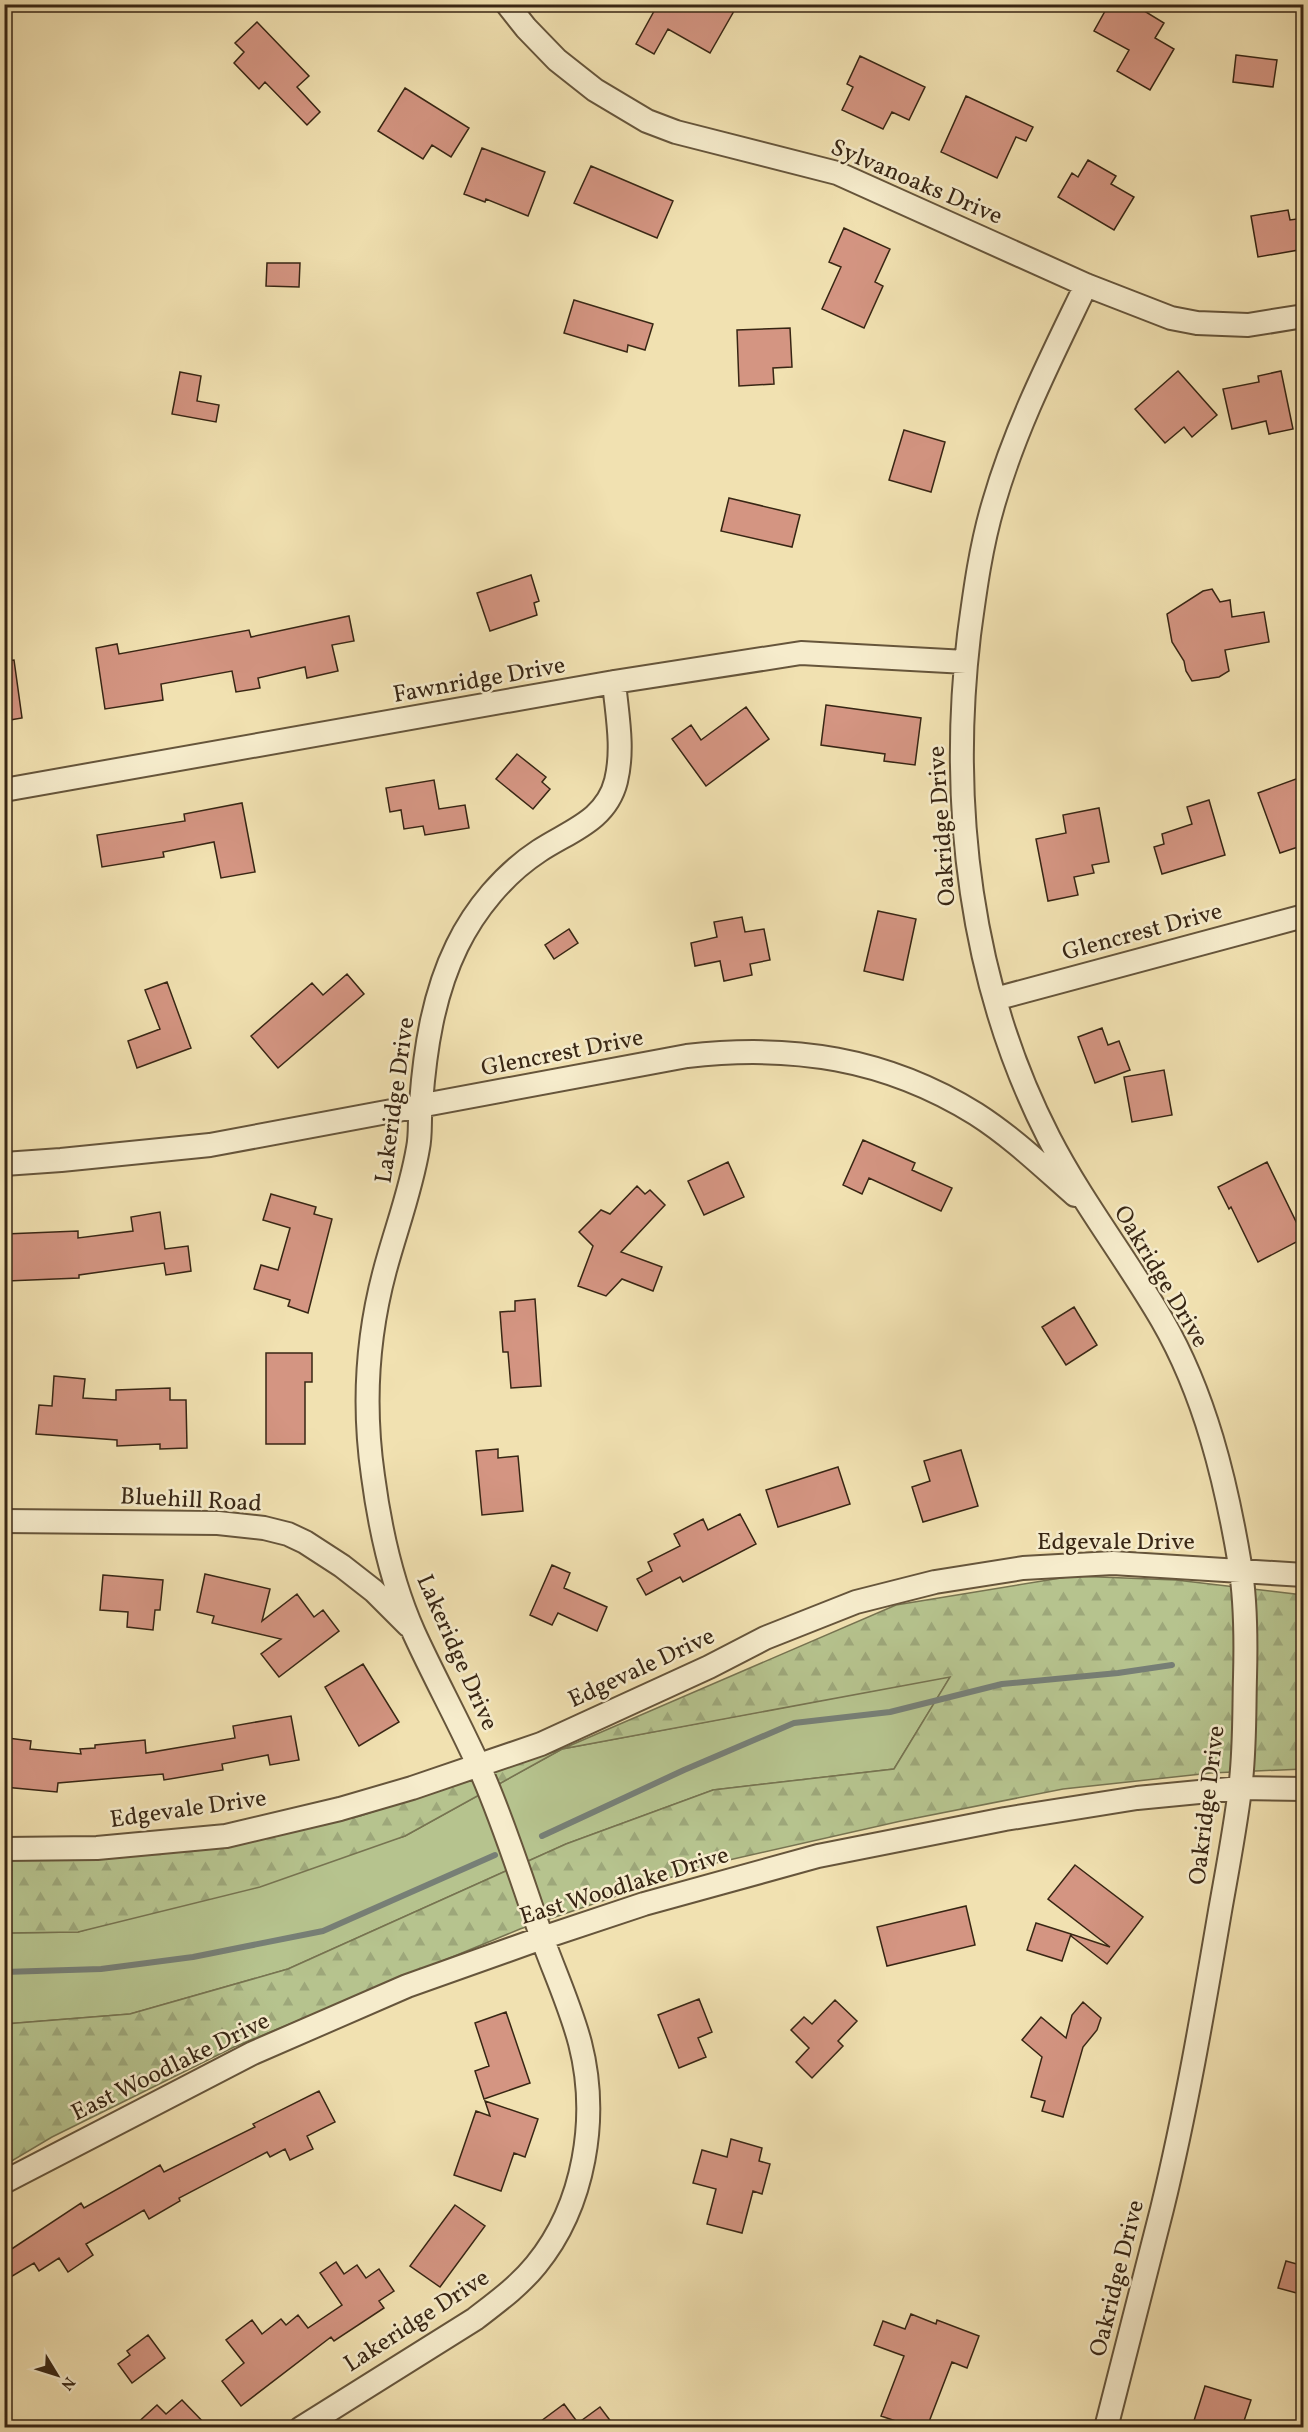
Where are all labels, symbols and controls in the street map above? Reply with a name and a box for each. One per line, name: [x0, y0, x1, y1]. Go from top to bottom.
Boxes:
street label: Sylvanoaks Drive: [825, 131, 1007, 234]
street label: Fawnridge Drive: [391, 649, 568, 713]
street label: Oakridge Drive: [920, 745, 966, 907]
street label: Glencrest Drive: [1059, 895, 1226, 971]
street label: Lakeridge Drive: [368, 1015, 424, 1186]
street label: Glencrest Drive: [478, 1022, 646, 1086]
street label: Oakridge Drive: [1104, 1200, 1216, 1355]
street label: Bluehill Road: [119, 1480, 263, 1522]
street label: Edgevale Drive: [1037, 1526, 1195, 1560]
street label: Lakeridge Drive: [407, 1569, 506, 1736]
street label: Edgevale Drive: [563, 1620, 721, 1718]
street label: Oakridge Drive: [1181, 1724, 1235, 1887]
street label: Edgevale Drive: [108, 1782, 269, 1838]
street label: East Woodlake Drive: [516, 1839, 733, 1935]
street label: East Woodlake Drive: [66, 2005, 276, 2131]
street label: Oakridge Drive: [1082, 2197, 1154, 2360]
street label: Lakeridge Drive: [338, 2262, 497, 2382]
north arrow: [27, 2345, 87, 2405]
text: N: [55, 2372, 79, 2395]

